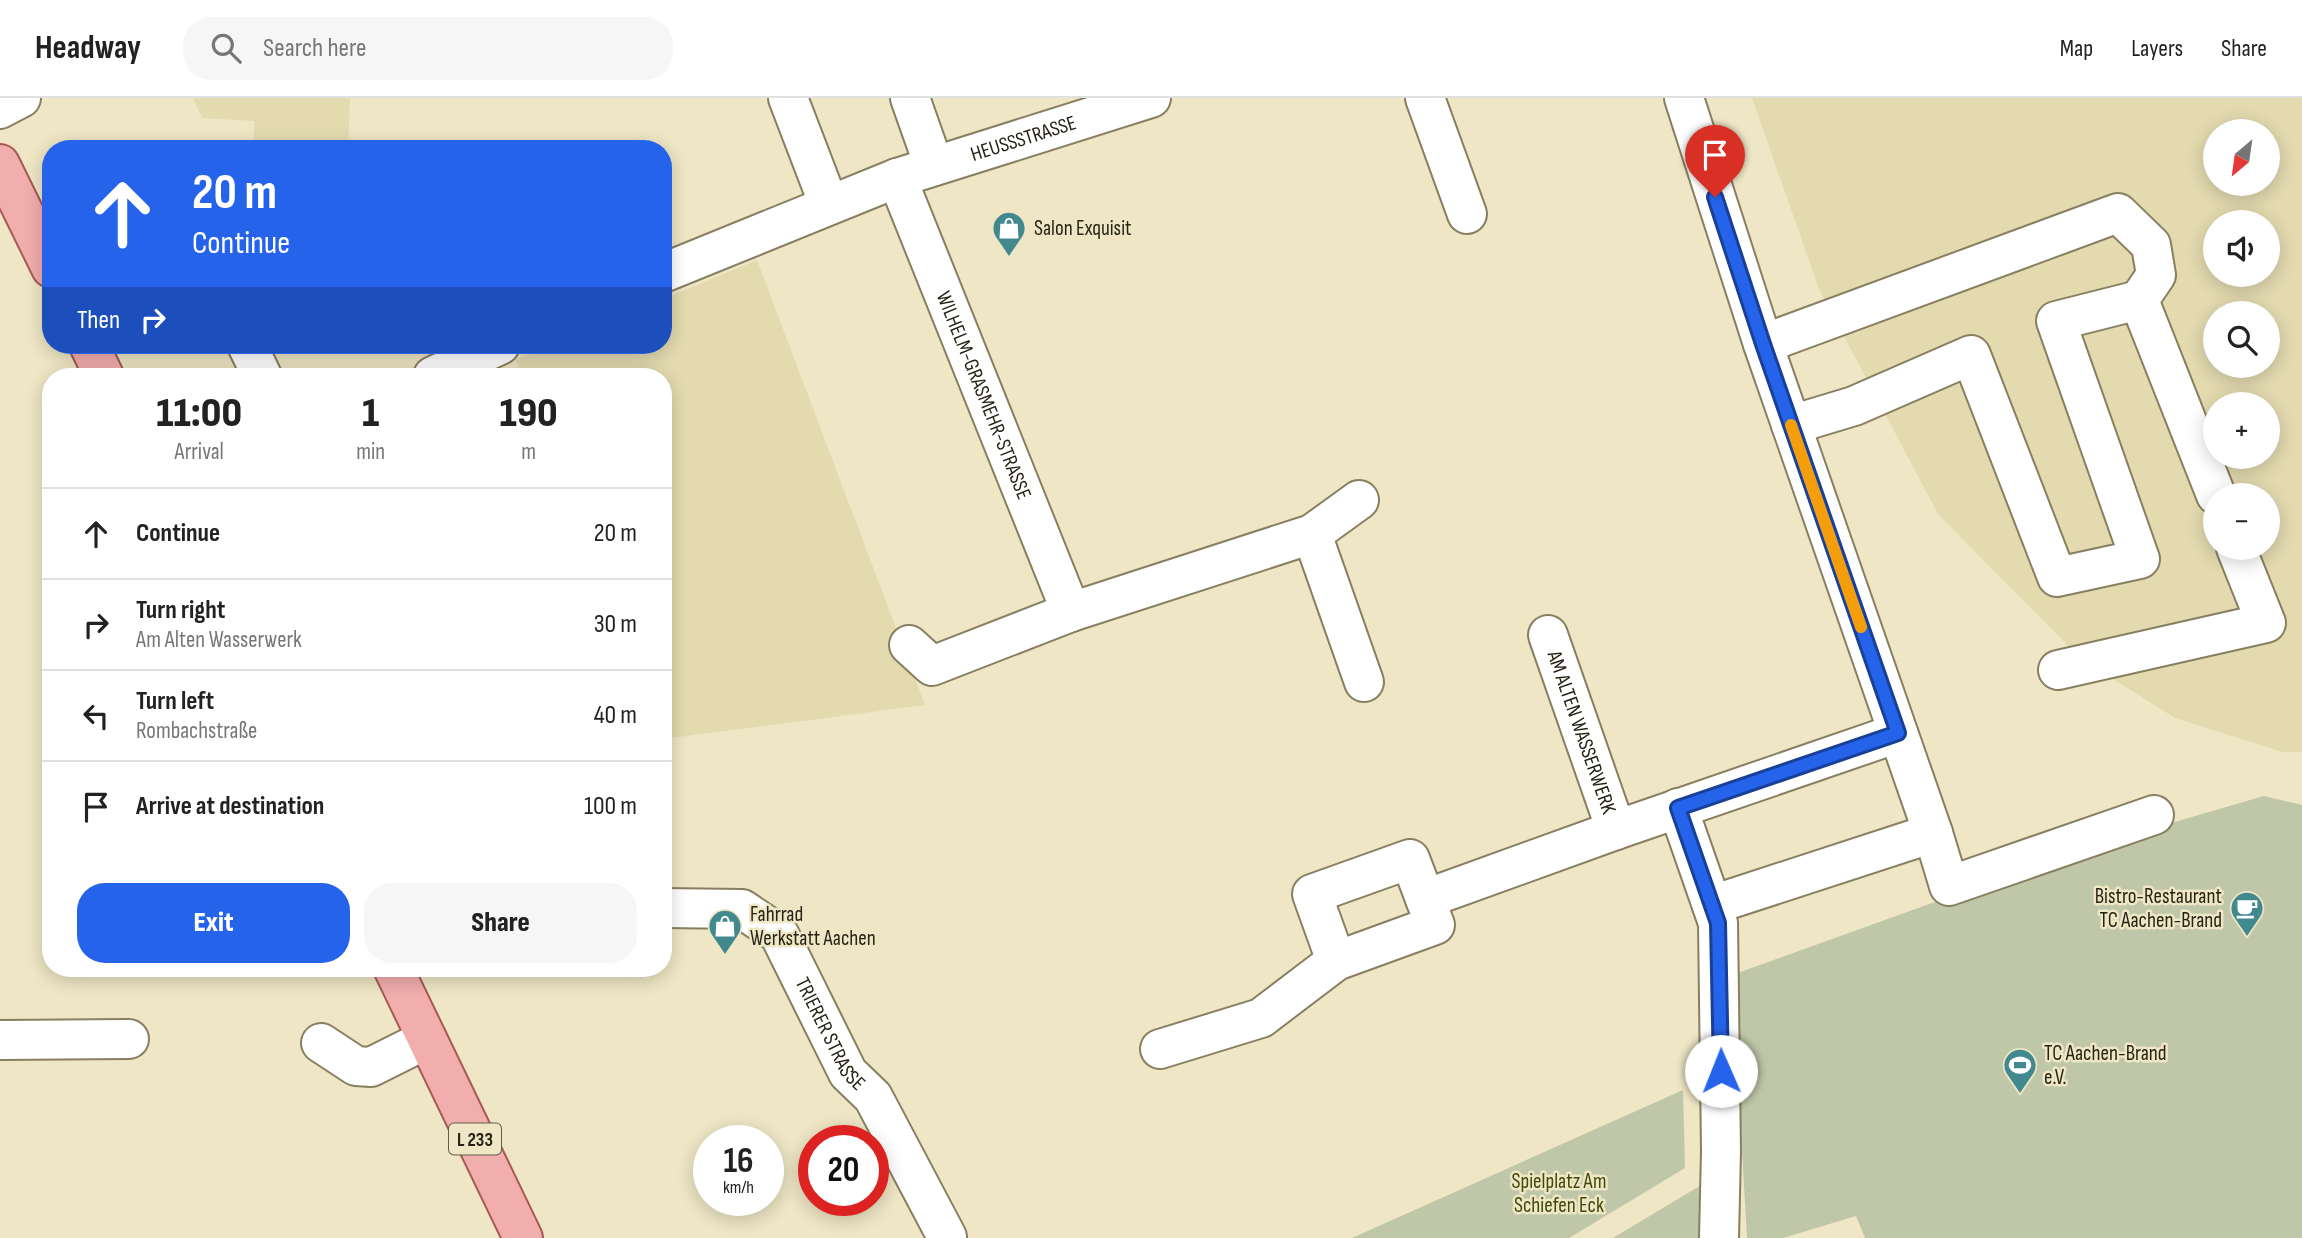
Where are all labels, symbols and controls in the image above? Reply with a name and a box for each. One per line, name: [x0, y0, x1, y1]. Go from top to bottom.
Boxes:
search box: [183, 17, 673, 80]
text: Headway: [35, 28, 141, 68]
icon: search: [207, 29, 245, 67]
text: Search here: [263, 33, 366, 64]
text: Map: [2060, 34, 2093, 63]
text: Layers: [2131, 34, 2183, 63]
text: Share: [2221, 34, 2267, 63]
street label: HEUSSSTRASSE: [968, 110, 1079, 167]
north arrow: [2203, 119, 2280, 196]
map controls: [2203, 119, 2280, 560]
pin: [1685, 125, 1745, 197]
icon: arrive: [1696, 136, 1734, 174]
text: 20 m: [192, 164, 277, 223]
icon: ahead: [77, 168, 168, 259]
shop icon: Salon Exquisit: [990, 209, 1028, 258]
button: sound: [2203, 210, 2280, 287]
place label: Salon Exquisit: [1034, 216, 1131, 241]
text: Continue: [192, 224, 290, 263]
street label: WILHELM-GRASMEHR-STRASSE: [931, 288, 1036, 503]
icon: right: [134, 301, 172, 339]
button: search: [2203, 301, 2280, 378]
text: Then: [77, 305, 120, 336]
text: 11:00: [156, 388, 242, 439]
text: 1: [362, 388, 379, 439]
text: 190: [499, 388, 558, 439]
button: +: [2203, 392, 2280, 469]
text: Arrival: [174, 438, 224, 466]
text: min: [356, 438, 385, 466]
text: m: [521, 438, 536, 466]
button: −: [2203, 483, 2280, 560]
icon: ahead: [77, 515, 115, 553]
text: Continue: [136, 518, 220, 549]
text: 20 m: [594, 518, 637, 549]
text: Turn right: [136, 595, 225, 626]
icon: right: [77, 606, 115, 644]
text: 30 m: [594, 609, 637, 640]
text: Am Alten Wasserwerk: [136, 626, 302, 654]
street label: AM ALTEN WASSERWERK: [1541, 647, 1622, 818]
text: Turn left: [136, 686, 214, 717]
icon: left: [77, 697, 115, 735]
text: 40 m: [594, 700, 637, 731]
text: Rombachstraße: [136, 717, 257, 745]
icon: arrive: [77, 788, 115, 826]
text: Arrive at destination: [136, 791, 324, 822]
text: 100 m: [584, 791, 637, 822]
button: Exit: [77, 883, 350, 963]
button: Share: [364, 883, 637, 963]
place label: Bistro-Restaurant TC Aachen-Brand: [2095, 884, 2222, 933]
cafe icon: Bistro-Restaurant TC Aachen-Brand: [2228, 889, 2266, 938]
place label: Fahrrad Werkstatt Aachen: [750, 902, 876, 951]
shop icon: Fahrrad Werkstatt Aachen: [706, 907, 744, 956]
street label: TRIERER STRASSE: [790, 973, 870, 1096]
position arrow: [1684, 1034, 1758, 1108]
place label: TC Aachen-Brand e.V.: [2044, 1041, 2167, 1090]
sports icon: TC Aachen-Brand e.V.: [2001, 1046, 2039, 1095]
road number: L 233: [449, 1124, 501, 1154]
speed limit sign: 20: [798, 1125, 889, 1216]
text: 16: [723, 1140, 754, 1183]
park label: Spielplatz Am Schiefen Eck: [1512, 1169, 1606, 1218]
text: km/h: [723, 1177, 754, 1198]

